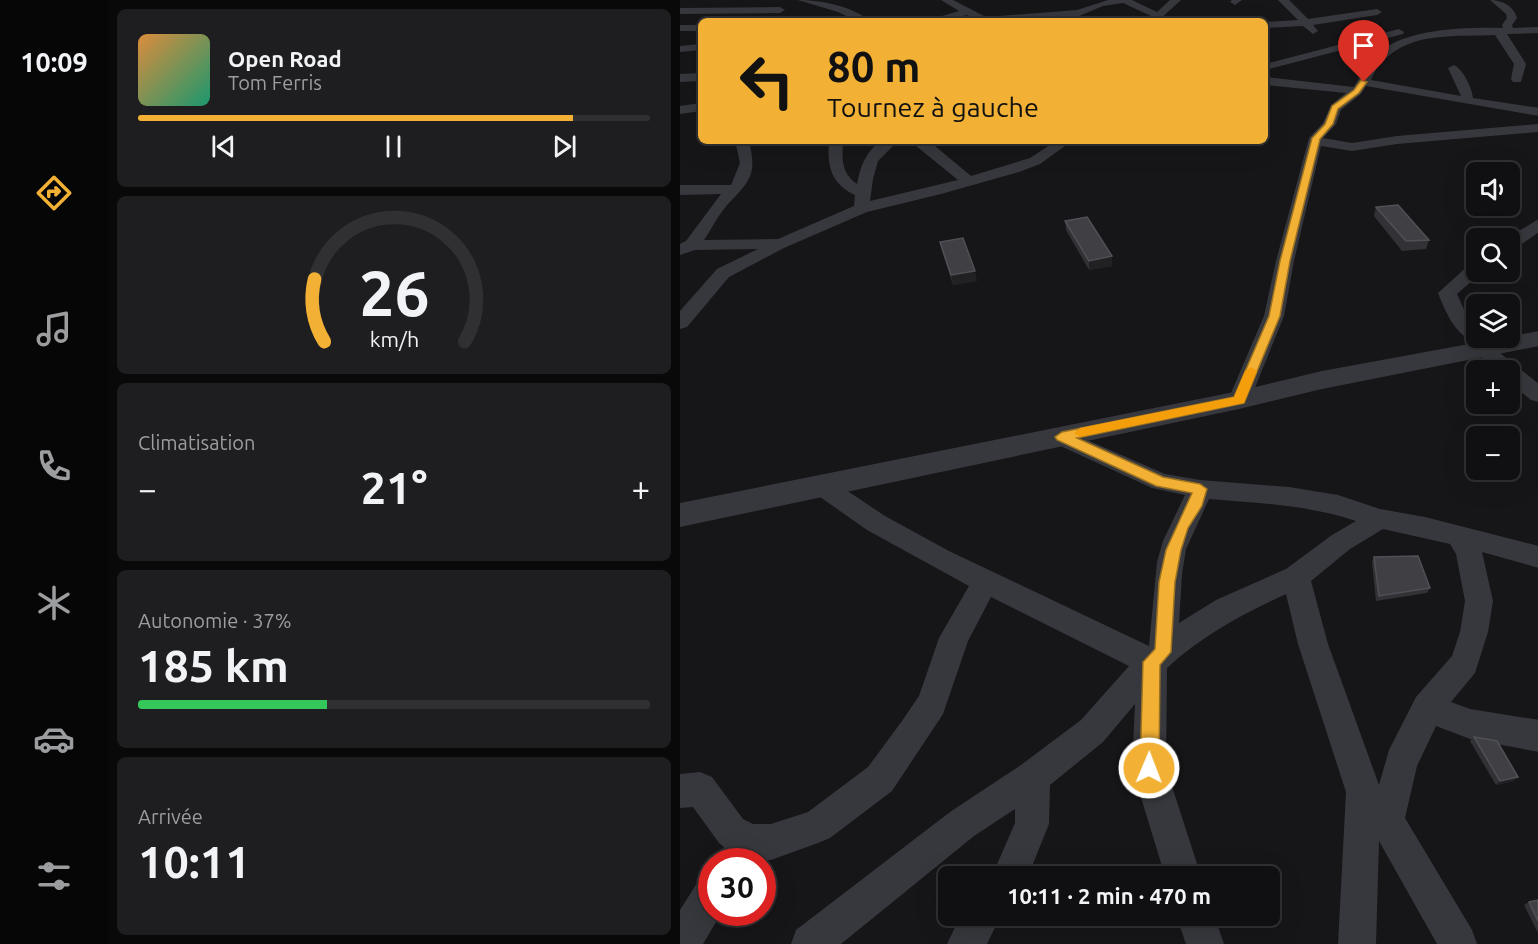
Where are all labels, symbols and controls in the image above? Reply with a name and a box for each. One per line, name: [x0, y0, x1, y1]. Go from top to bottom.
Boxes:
pin: [1338, 20, 1389, 82]
icon: arrive: [1347, 29, 1380, 62]
icon: left: [728, 42, 806, 120]
text: 80 m: [827, 43, 921, 90]
text: Open Road: [228, 46, 342, 71]
text: 10:09: [20, 47, 88, 77]
text: Tom Ferris: [228, 71, 322, 94]
text: Tournez à gauche: [827, 92, 1039, 122]
icon: previous: [207, 130, 240, 163]
icon: pause: [377, 130, 410, 163]
icon: next: [548, 130, 581, 163]
map controls: [1466, 162, 1520, 480]
button: sound: [1466, 162, 1520, 216]
icon: directions: [33, 172, 75, 214]
button: search: [1466, 228, 1520, 282]
text: 26: [359, 258, 429, 328]
button: layers: [1466, 294, 1520, 348]
icon: music: [33, 308, 75, 350]
text: km/h: [369, 327, 419, 351]
button: +: [1466, 360, 1520, 414]
button: −: [1466, 426, 1520, 480]
text: Climatisation: [138, 431, 255, 454]
icon: phone: [33, 445, 75, 487]
text: 21°: [361, 462, 427, 513]
text: −: [138, 470, 157, 507]
text: +: [631, 470, 650, 507]
icon: climate: [33, 582, 75, 624]
text: Autonomie · 37%: [138, 609, 292, 632]
text: 185 km: [138, 640, 289, 691]
icon: car: [33, 718, 75, 760]
position arrow: [1117, 736, 1181, 800]
text: Arrivée: [138, 805, 203, 828]
text: 10:11: [138, 836, 251, 887]
speed limit sign: 30: [698, 848, 776, 926]
icon: filters: [33, 855, 75, 897]
text: 10:11 · 2 min · 470 m: [1007, 883, 1211, 908]

